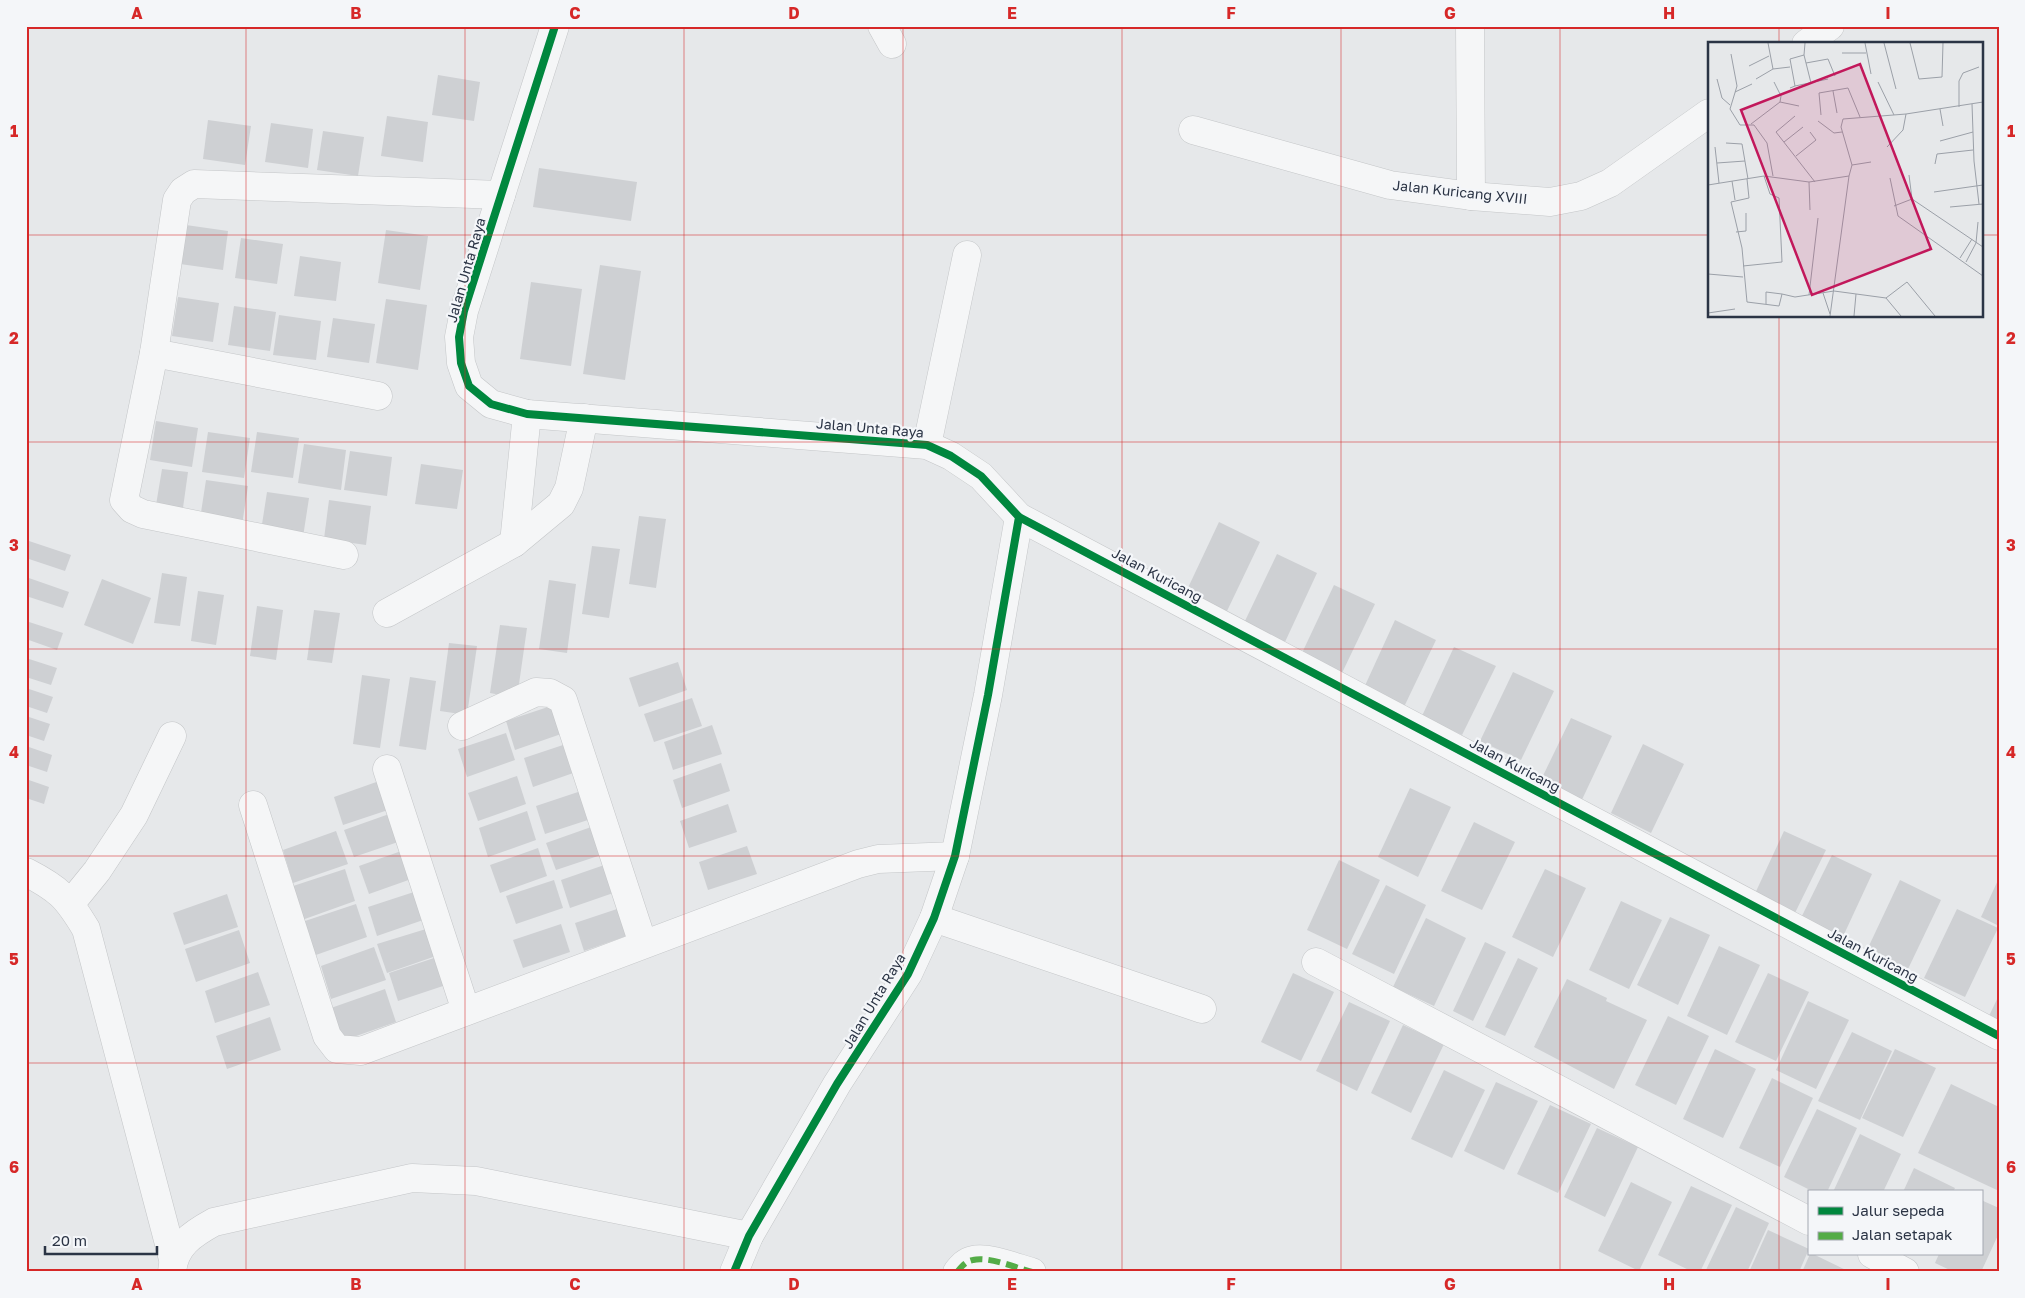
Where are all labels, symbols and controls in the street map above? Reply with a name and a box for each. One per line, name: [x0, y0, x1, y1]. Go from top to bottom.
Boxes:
text: A: [131, 3, 143, 23]
text: B: [350, 3, 362, 23]
text: C: [569, 3, 581, 23]
text: D: [788, 3, 800, 23]
text: E: [1007, 3, 1017, 23]
text: F: [1226, 3, 1236, 23]
text: G: [1444, 3, 1456, 23]
text: H: [1663, 3, 1675, 23]
text: I: [1885, 3, 1891, 23]
inset map: [1708, 42, 1982, 318]
text: 1: [10, 121, 18, 141]
text: 1: [2007, 121, 2015, 141]
street label: Jalan Kuricang XVIII: [1392, 176, 1528, 207]
street label: Jalan Unta Raya: [442, 215, 489, 324]
text: 2: [9, 328, 19, 348]
text: 2: [2006, 328, 2016, 348]
street label: Jalan Unta Raya: [815, 414, 925, 441]
text: 3: [9, 535, 19, 555]
text: 3: [2006, 535, 2016, 555]
street label: Jalan Kuricang: [1109, 544, 1205, 606]
street label: Jalan Kuricang: [1467, 734, 1563, 796]
text: 4: [9, 742, 19, 762]
text: 4: [2006, 742, 2016, 762]
street label: Jalan Kuricang: [1825, 924, 1921, 986]
text: 5: [9, 949, 19, 969]
text: 5: [2006, 949, 2016, 969]
street label: Jalan Unta Raya: [838, 950, 909, 1052]
text: 6: [9, 1157, 19, 1177]
text: 6: [2006, 1157, 2016, 1177]
legend: [1808, 1190, 1982, 1256]
text: Jalur sepeda: [1852, 1201, 1945, 1219]
scale bar: [45, 1223, 158, 1255]
text: Jalan setapak: [1852, 1225, 1953, 1243]
text: 20 m: [52, 1231, 87, 1249]
text: A: [131, 1274, 143, 1294]
text: B: [350, 1274, 362, 1294]
text: C: [569, 1274, 581, 1294]
text: D: [788, 1274, 800, 1294]
text: E: [1007, 1274, 1017, 1294]
text: F: [1226, 1274, 1236, 1294]
text: G: [1444, 1274, 1456, 1294]
text: H: [1663, 1274, 1675, 1294]
text: I: [1885, 1274, 1891, 1294]

